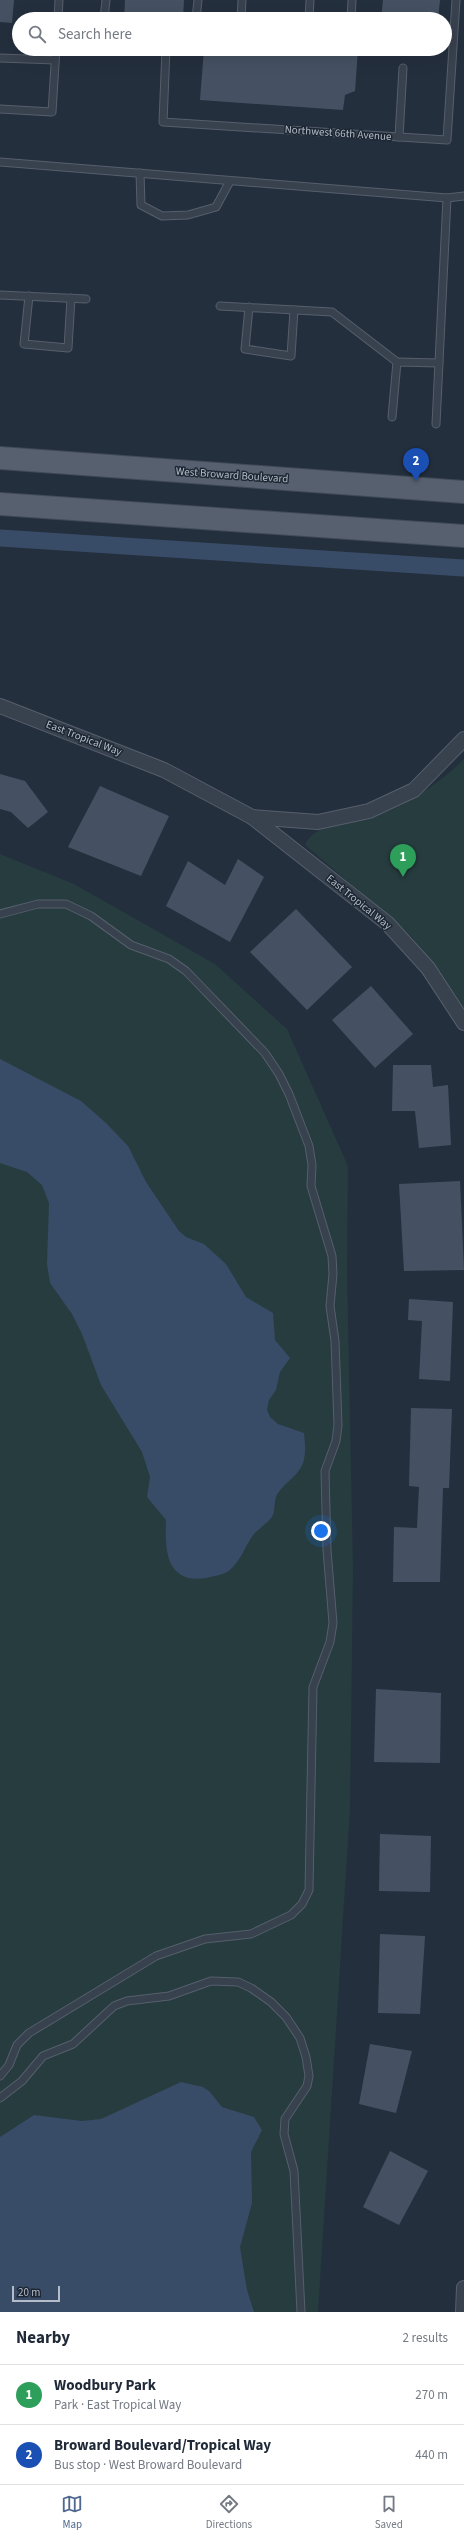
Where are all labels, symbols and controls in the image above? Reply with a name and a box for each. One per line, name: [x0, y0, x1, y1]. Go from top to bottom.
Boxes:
search box: [12, 12, 452, 56]
icon: search: [26, 23, 48, 45]
text: Search here: [58, 24, 132, 45]
street label: Northwest 66th Avenue: [284, 122, 392, 144]
pin: 2: [403, 448, 429, 481]
street label: West Broward Boulevard: [175, 464, 289, 486]
street label: East Tropical Way: [44, 717, 124, 759]
pin: 1: [390, 844, 416, 877]
street label: East Tropical Way: [323, 871, 395, 933]
your location: [311, 1521, 331, 1541]
scale bar: [12, 2284, 60, 2303]
text: 20 m: [18, 2285, 40, 2300]
text: Nearby: [16, 2326, 70, 2350]
text: 2 results: [403, 2329, 448, 2347]
text: Woodbury Park: [54, 2375, 156, 2396]
text: 1: [26, 2386, 32, 2404]
text: 270 m: [415, 2386, 448, 2404]
text: Park · East Tropical Way: [54, 2396, 181, 2414]
text: Broward Boulevard/Tropical Way: [54, 2435, 271, 2456]
text: 2: [26, 2446, 32, 2464]
text: 440 m: [415, 2446, 448, 2464]
text: Bus stop · West Broward Boulevard: [54, 2456, 242, 2474]
tab: Map: [61, 2493, 83, 2532]
tab: Directions: [206, 2493, 252, 2532]
tab: Saved: [375, 2493, 403, 2532]

